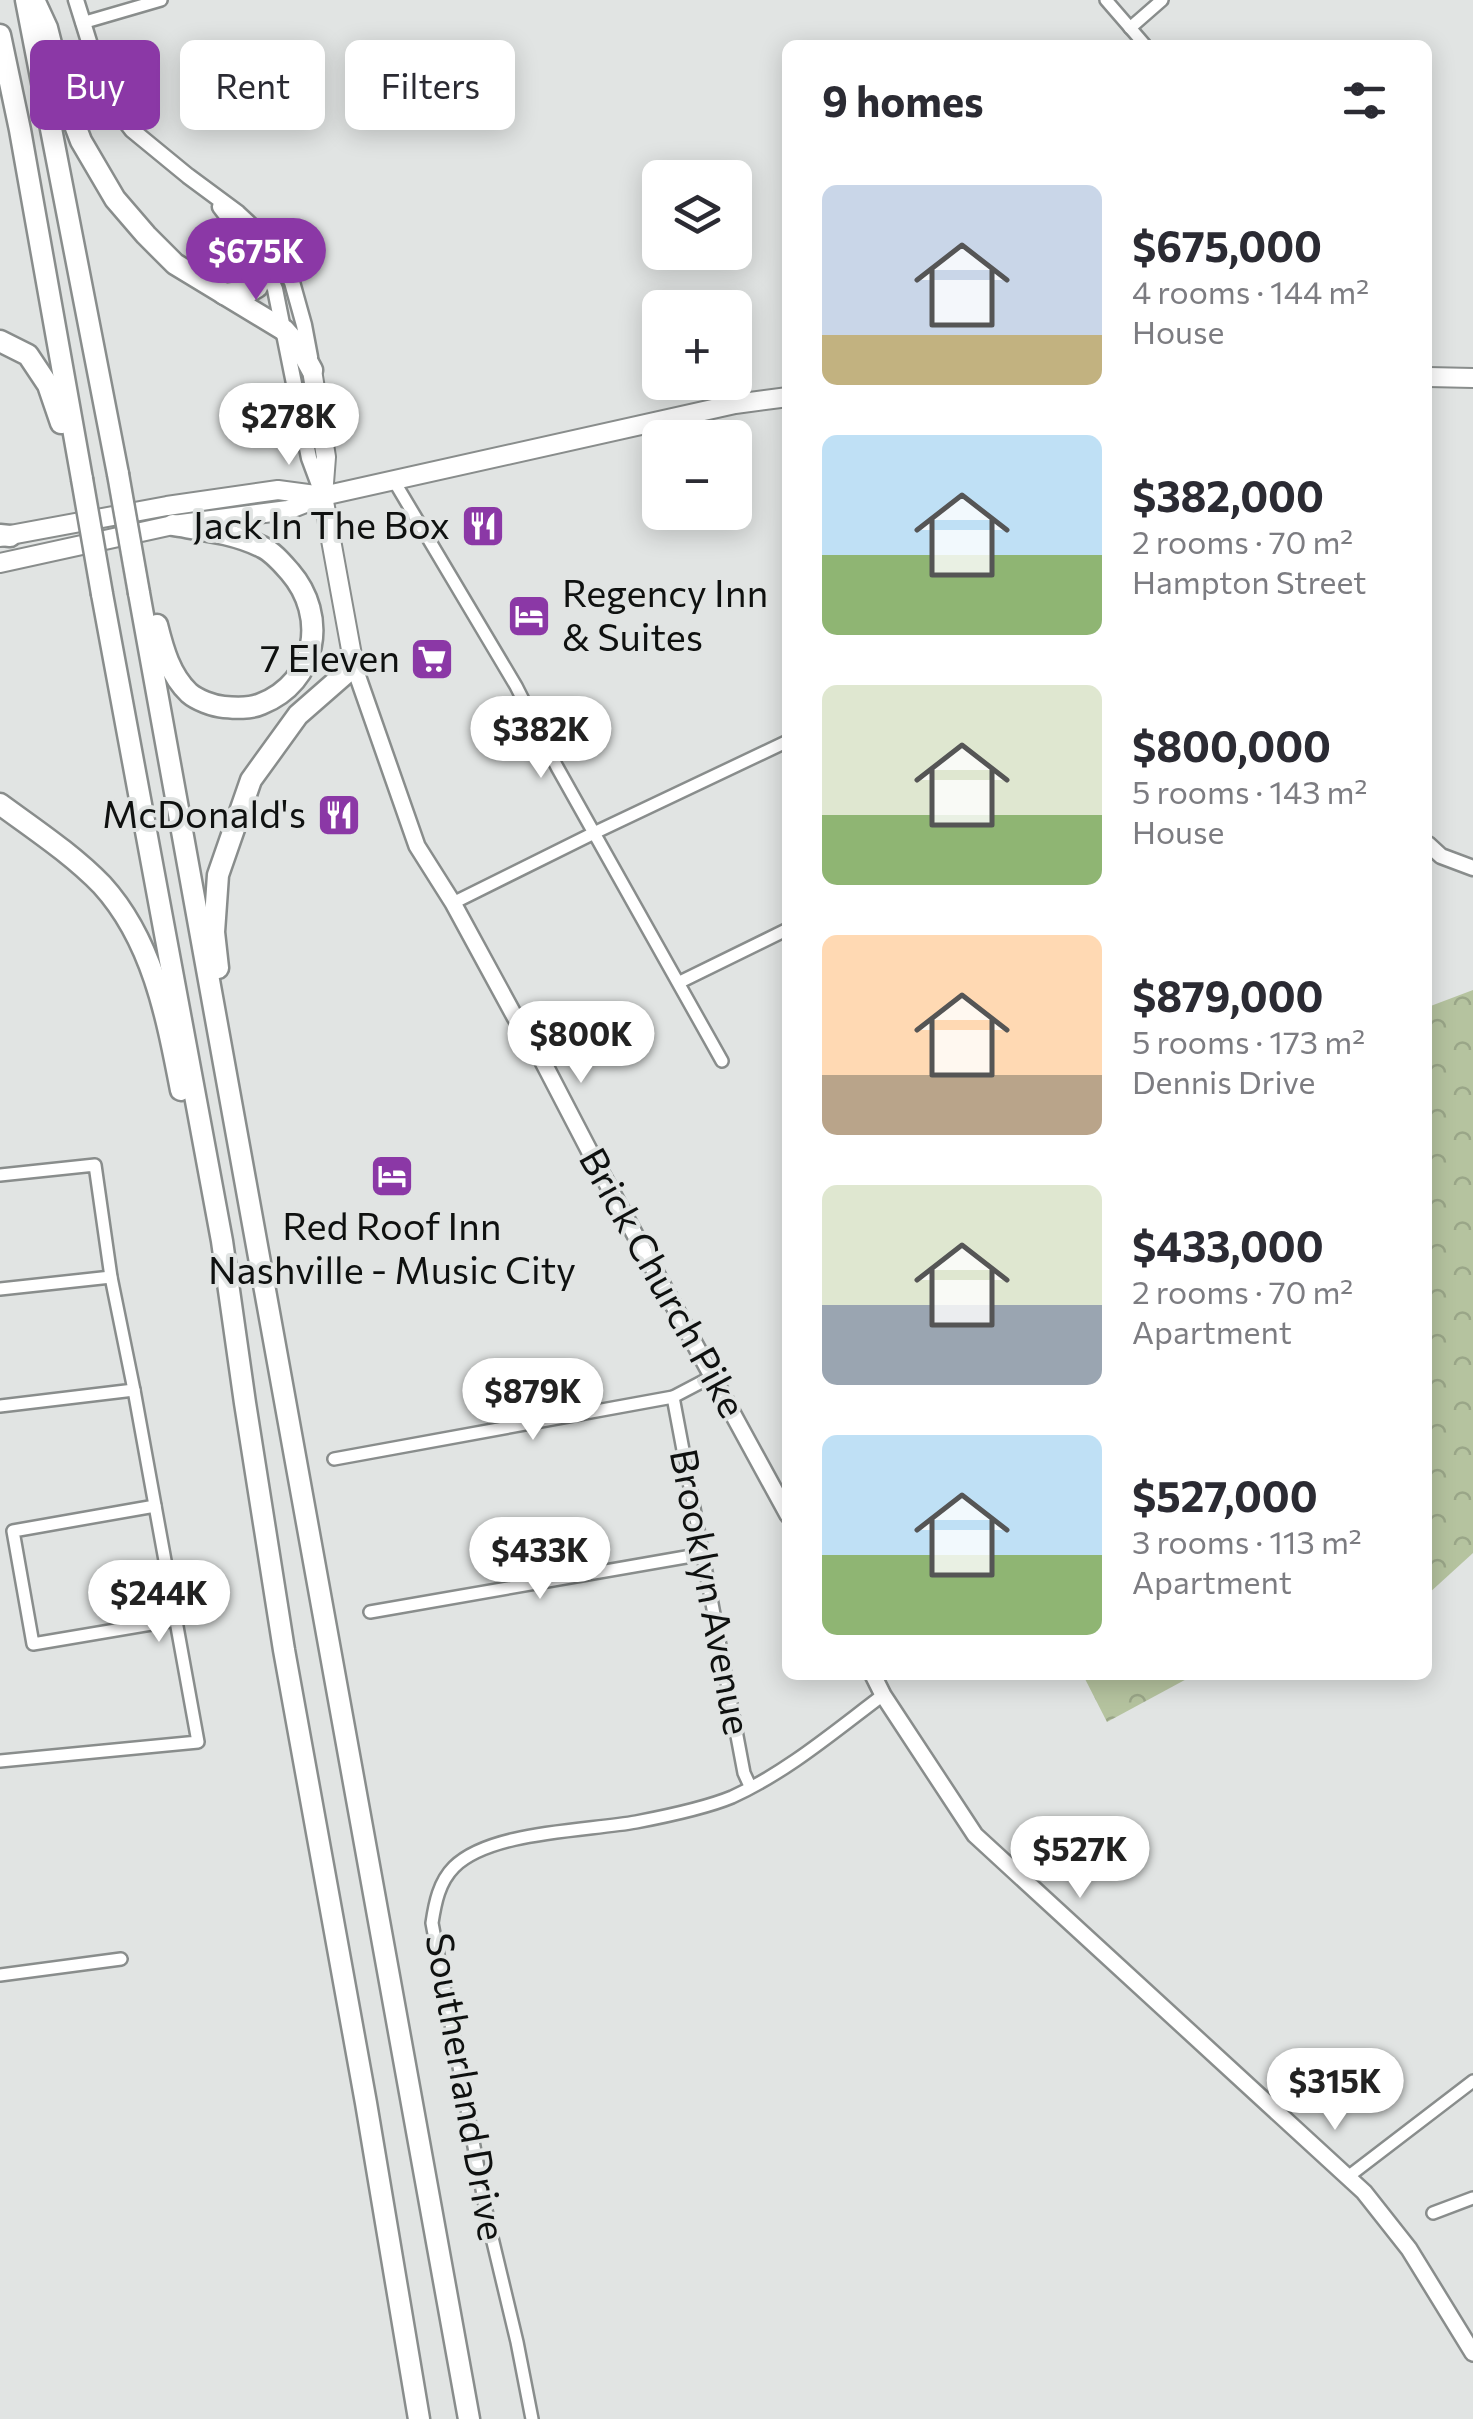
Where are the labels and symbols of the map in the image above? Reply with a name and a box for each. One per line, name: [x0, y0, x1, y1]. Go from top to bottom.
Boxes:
pin: $675K: [186, 218, 326, 303]
pin: $278K: [219, 383, 359, 468]
place label: Jack In The Box: [193, 500, 450, 547]
restaurant icon: Jack In The Box: [460, 503, 506, 549]
place label: Regency Inn & Suites: [562, 568, 768, 659]
hotel icon: Regency Inn & Suites: [506, 593, 552, 639]
place label: 7 Eleven: [260, 633, 400, 680]
supermarket icon: 7 Eleven: [409, 636, 455, 682]
pin: $382K: [471, 696, 611, 781]
place label: McDonald's: [102, 789, 306, 836]
restaurant icon: McDonald's: [316, 792, 362, 838]
pin: $800K: [511, 1001, 651, 1086]
street label: Brick Church Pike: [571, 1139, 758, 1425]
hotel icon: Red Roof Inn Nashville - Music City: [369, 1153, 415, 1199]
place label: Red Roof Inn Nashville - Music City: [208, 1201, 576, 1292]
pin: $879K: [463, 1358, 603, 1443]
street label: Brooklyn Avenue: [662, 1445, 763, 1738]
pin: $433K: [470, 1517, 610, 1602]
pin: $244K: [89, 1560, 229, 1645]
pin: $527K: [1010, 1816, 1150, 1901]
street label: Southerland Drive: [417, 1929, 518, 2244]
pin: $315K: [1265, 2048, 1405, 2133]

